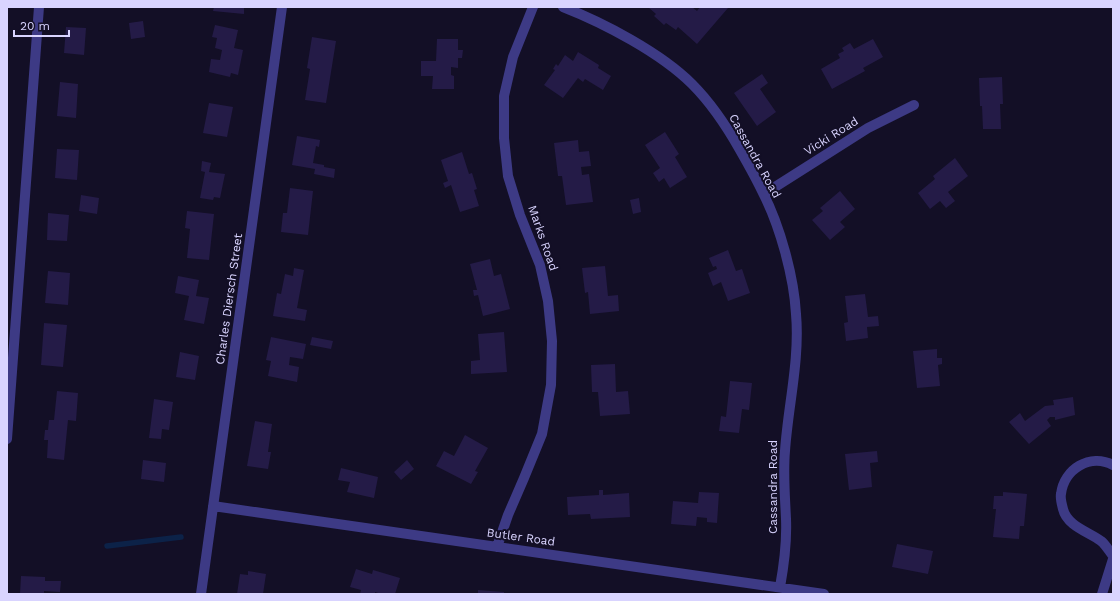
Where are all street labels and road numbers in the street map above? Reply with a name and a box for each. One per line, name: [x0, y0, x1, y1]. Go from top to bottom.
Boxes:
street label: Cassandra Road: [726, 111, 784, 201]
street label: Vicki Road: [801, 114, 861, 158]
street label: Marks Road: [525, 203, 561, 273]
street label: Charles Diersch Street: [213, 232, 245, 366]
street label: Cassandra Road: [766, 440, 780, 534]
street label: Butler Road: [486, 525, 556, 549]

